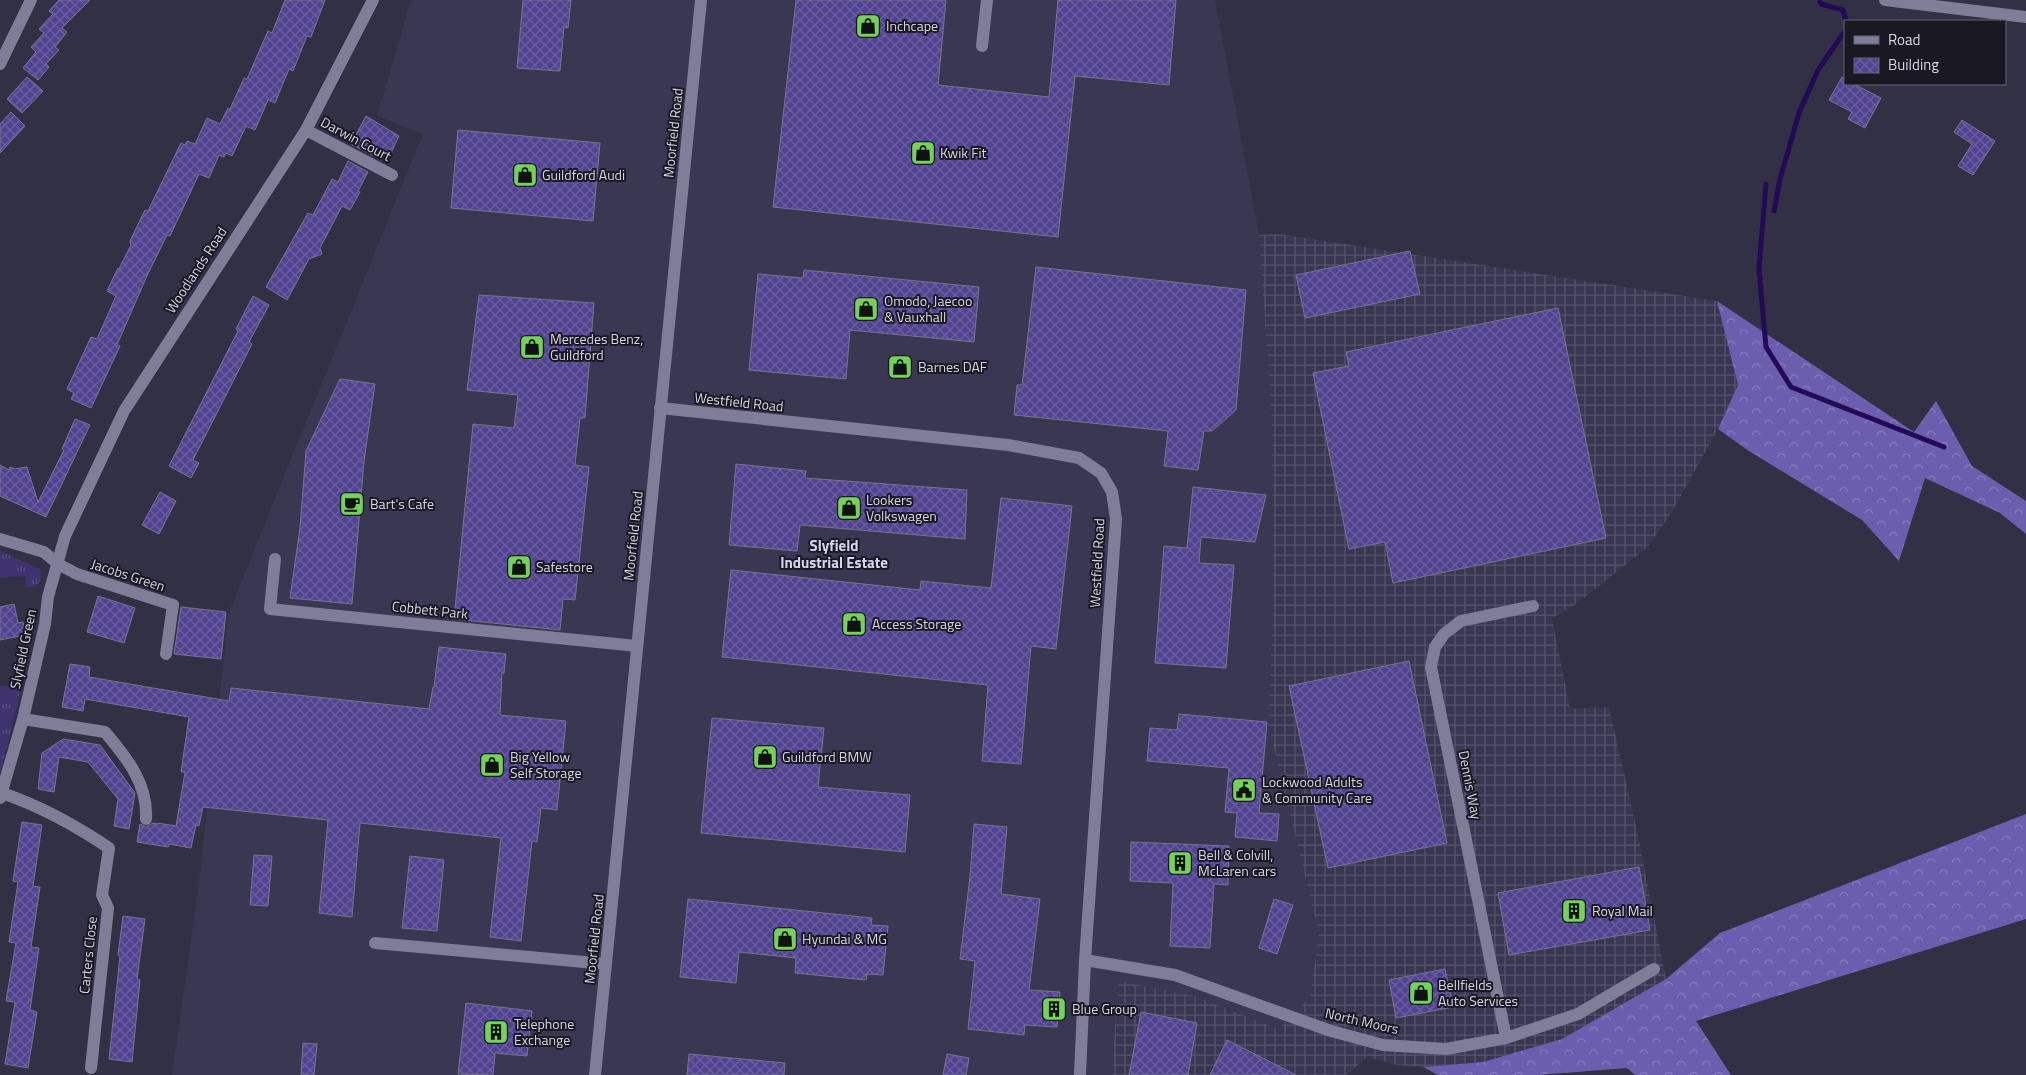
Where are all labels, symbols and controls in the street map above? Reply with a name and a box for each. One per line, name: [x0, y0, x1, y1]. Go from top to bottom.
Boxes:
shop icon: Inchcape: [855, 13, 881, 39]
place label: Inchcape: [886, 15, 938, 36]
legend: [1844, 20, 2006, 85]
text: Road: [1888, 28, 1920, 51]
text: Building: [1888, 53, 1939, 76]
street label: Moorfield Road: [657, 87, 688, 179]
street label: Darwin Court: [317, 111, 395, 166]
shop icon: Kwik Fit: [910, 140, 936, 166]
place label: Kwik Fit: [940, 142, 987, 163]
shop icon: Guildford Audi: [512, 162, 538, 188]
place label: Guildford Audi: [542, 164, 625, 185]
street label: Woodlands Road: [160, 222, 231, 317]
place label: Omodo, Jaecoo & Vauxhall: [884, 290, 972, 327]
shop icon: Omodo, Jaecoo & Vauxhall: [853, 296, 879, 322]
place label: Mercedes Benz, Guildford: [550, 328, 643, 365]
shop icon: Mercedes Benz, Guildford: [519, 334, 545, 360]
shop icon: Barnes DAF: [887, 354, 913, 380]
place label: Barnes DAF: [918, 356, 987, 377]
street label: Westfield Road: [693, 386, 785, 417]
place label: Lookers Volkswagen: [866, 489, 937, 526]
street label: Moorfield Road: [617, 490, 648, 582]
cafe icon: Bart's Cafe: [339, 491, 365, 517]
place label: Bart's Cafe: [370, 493, 434, 514]
shop icon: Lookers Volkswagen: [836, 495, 862, 521]
street label: Westfield Road: [1084, 518, 1109, 608]
district label: Slyfield Industrial Estate: [780, 534, 888, 574]
street label: Jacobs Green: [89, 553, 168, 596]
shop icon: Safestore: [506, 554, 532, 580]
place label: Safestore: [536, 556, 593, 577]
street label: Cobbett Park: [391, 595, 469, 624]
street label: Slyfield Green: [4, 607, 41, 691]
shop icon: Access Storage: [841, 611, 867, 637]
place label: Access Storage: [872, 613, 961, 634]
shop icon: Guildford BMW: [752, 744, 778, 770]
place label: Big Yellow Self Storage: [510, 746, 582, 783]
place label: Guildford BMW: [782, 746, 872, 767]
street label: Dennis Way: [1454, 749, 1487, 821]
shop icon: Big Yellow Self Storage: [479, 752, 505, 778]
place label: Lockwood Adults & Community Care: [1262, 771, 1372, 808]
public building icon: Lockwood Adults & Community Care: [1231, 777, 1257, 803]
place label: Bell & Colvill, McLaren cars: [1198, 844, 1276, 881]
building icon: Bell & Colvill, McLaren cars: [1167, 850, 1193, 876]
street label: Moorfield Road: [578, 893, 609, 985]
building icon: Royal Mail: [1561, 898, 1587, 924]
place label: Royal Mail: [1592, 900, 1653, 921]
street label: Carters Close: [73, 915, 102, 995]
shop icon: Hyundai & MG: [772, 926, 798, 952]
place label: Hyundai & MG: [802, 928, 887, 949]
place label: Bellfields Auto Services: [1438, 974, 1518, 1011]
shop icon: Bellfields Auto Services: [1408, 980, 1434, 1006]
building icon: Blue Group: [1041, 996, 1067, 1022]
place label: Blue Group: [1072, 998, 1137, 1019]
street label: North Moors: [1323, 1002, 1401, 1039]
place label: Telephone Exchange: [514, 1013, 574, 1050]
building icon: Telephone Exchange: [483, 1019, 509, 1045]

